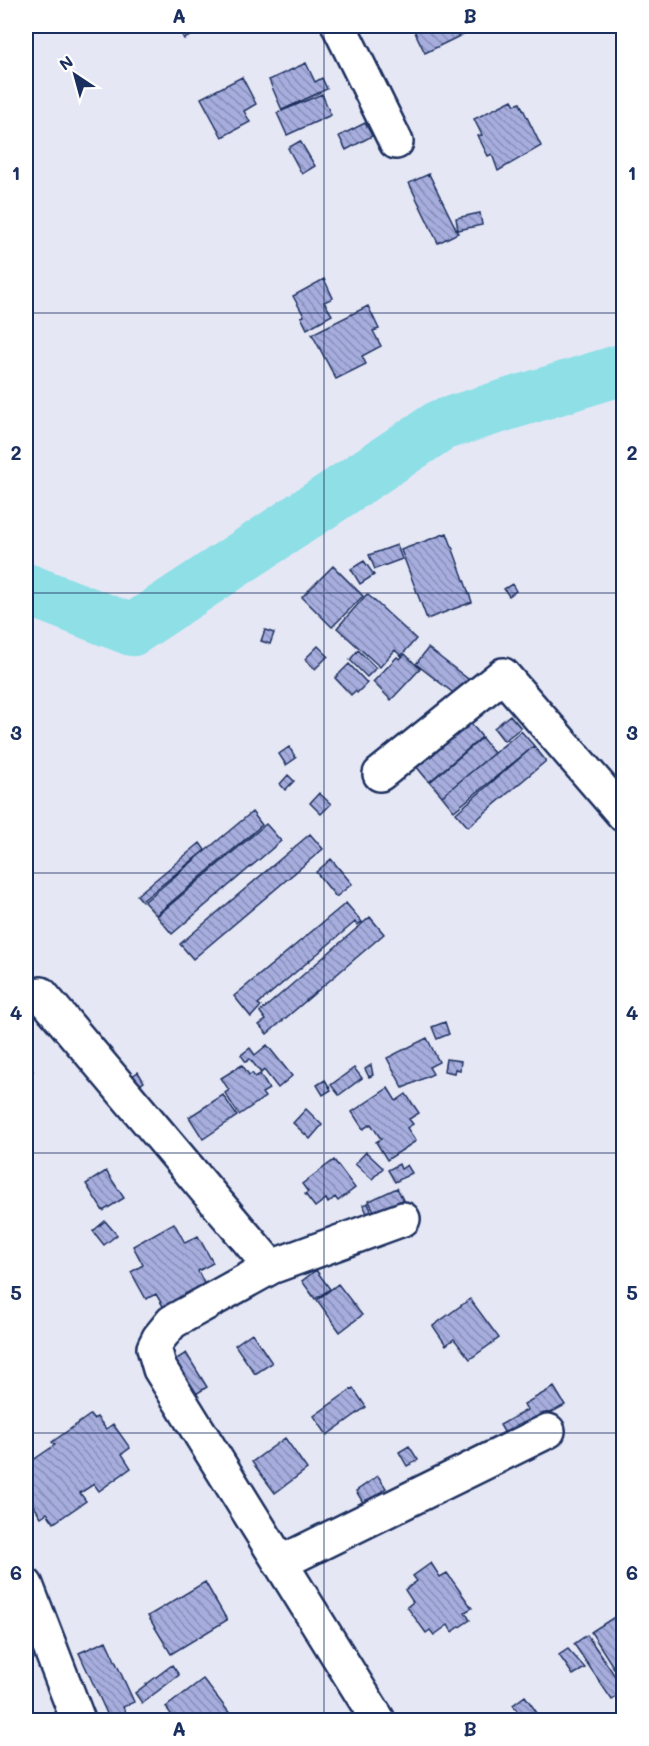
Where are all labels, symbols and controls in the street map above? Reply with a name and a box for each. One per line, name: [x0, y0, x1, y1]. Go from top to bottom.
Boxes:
text: A: [172, 2, 186, 28]
text: B: [463, 2, 477, 28]
north arrow: [45, 45, 105, 105]
text: N: [55, 50, 77, 75]
text: 1: [12, 159, 20, 185]
text: 1: [628, 159, 636, 185]
text: 2: [10, 439, 22, 465]
text: 2: [626, 439, 638, 465]
text: 3: [10, 719, 22, 745]
text: 3: [626, 719, 638, 745]
text: 4: [10, 999, 23, 1025]
text: 4: [626, 999, 639, 1025]
text: 5: [10, 1279, 22, 1305]
text: 5: [626, 1279, 638, 1305]
text: 6: [10, 1559, 22, 1585]
text: 6: [626, 1559, 638, 1585]
text: A: [172, 1715, 186, 1741]
text: B: [463, 1715, 477, 1741]

